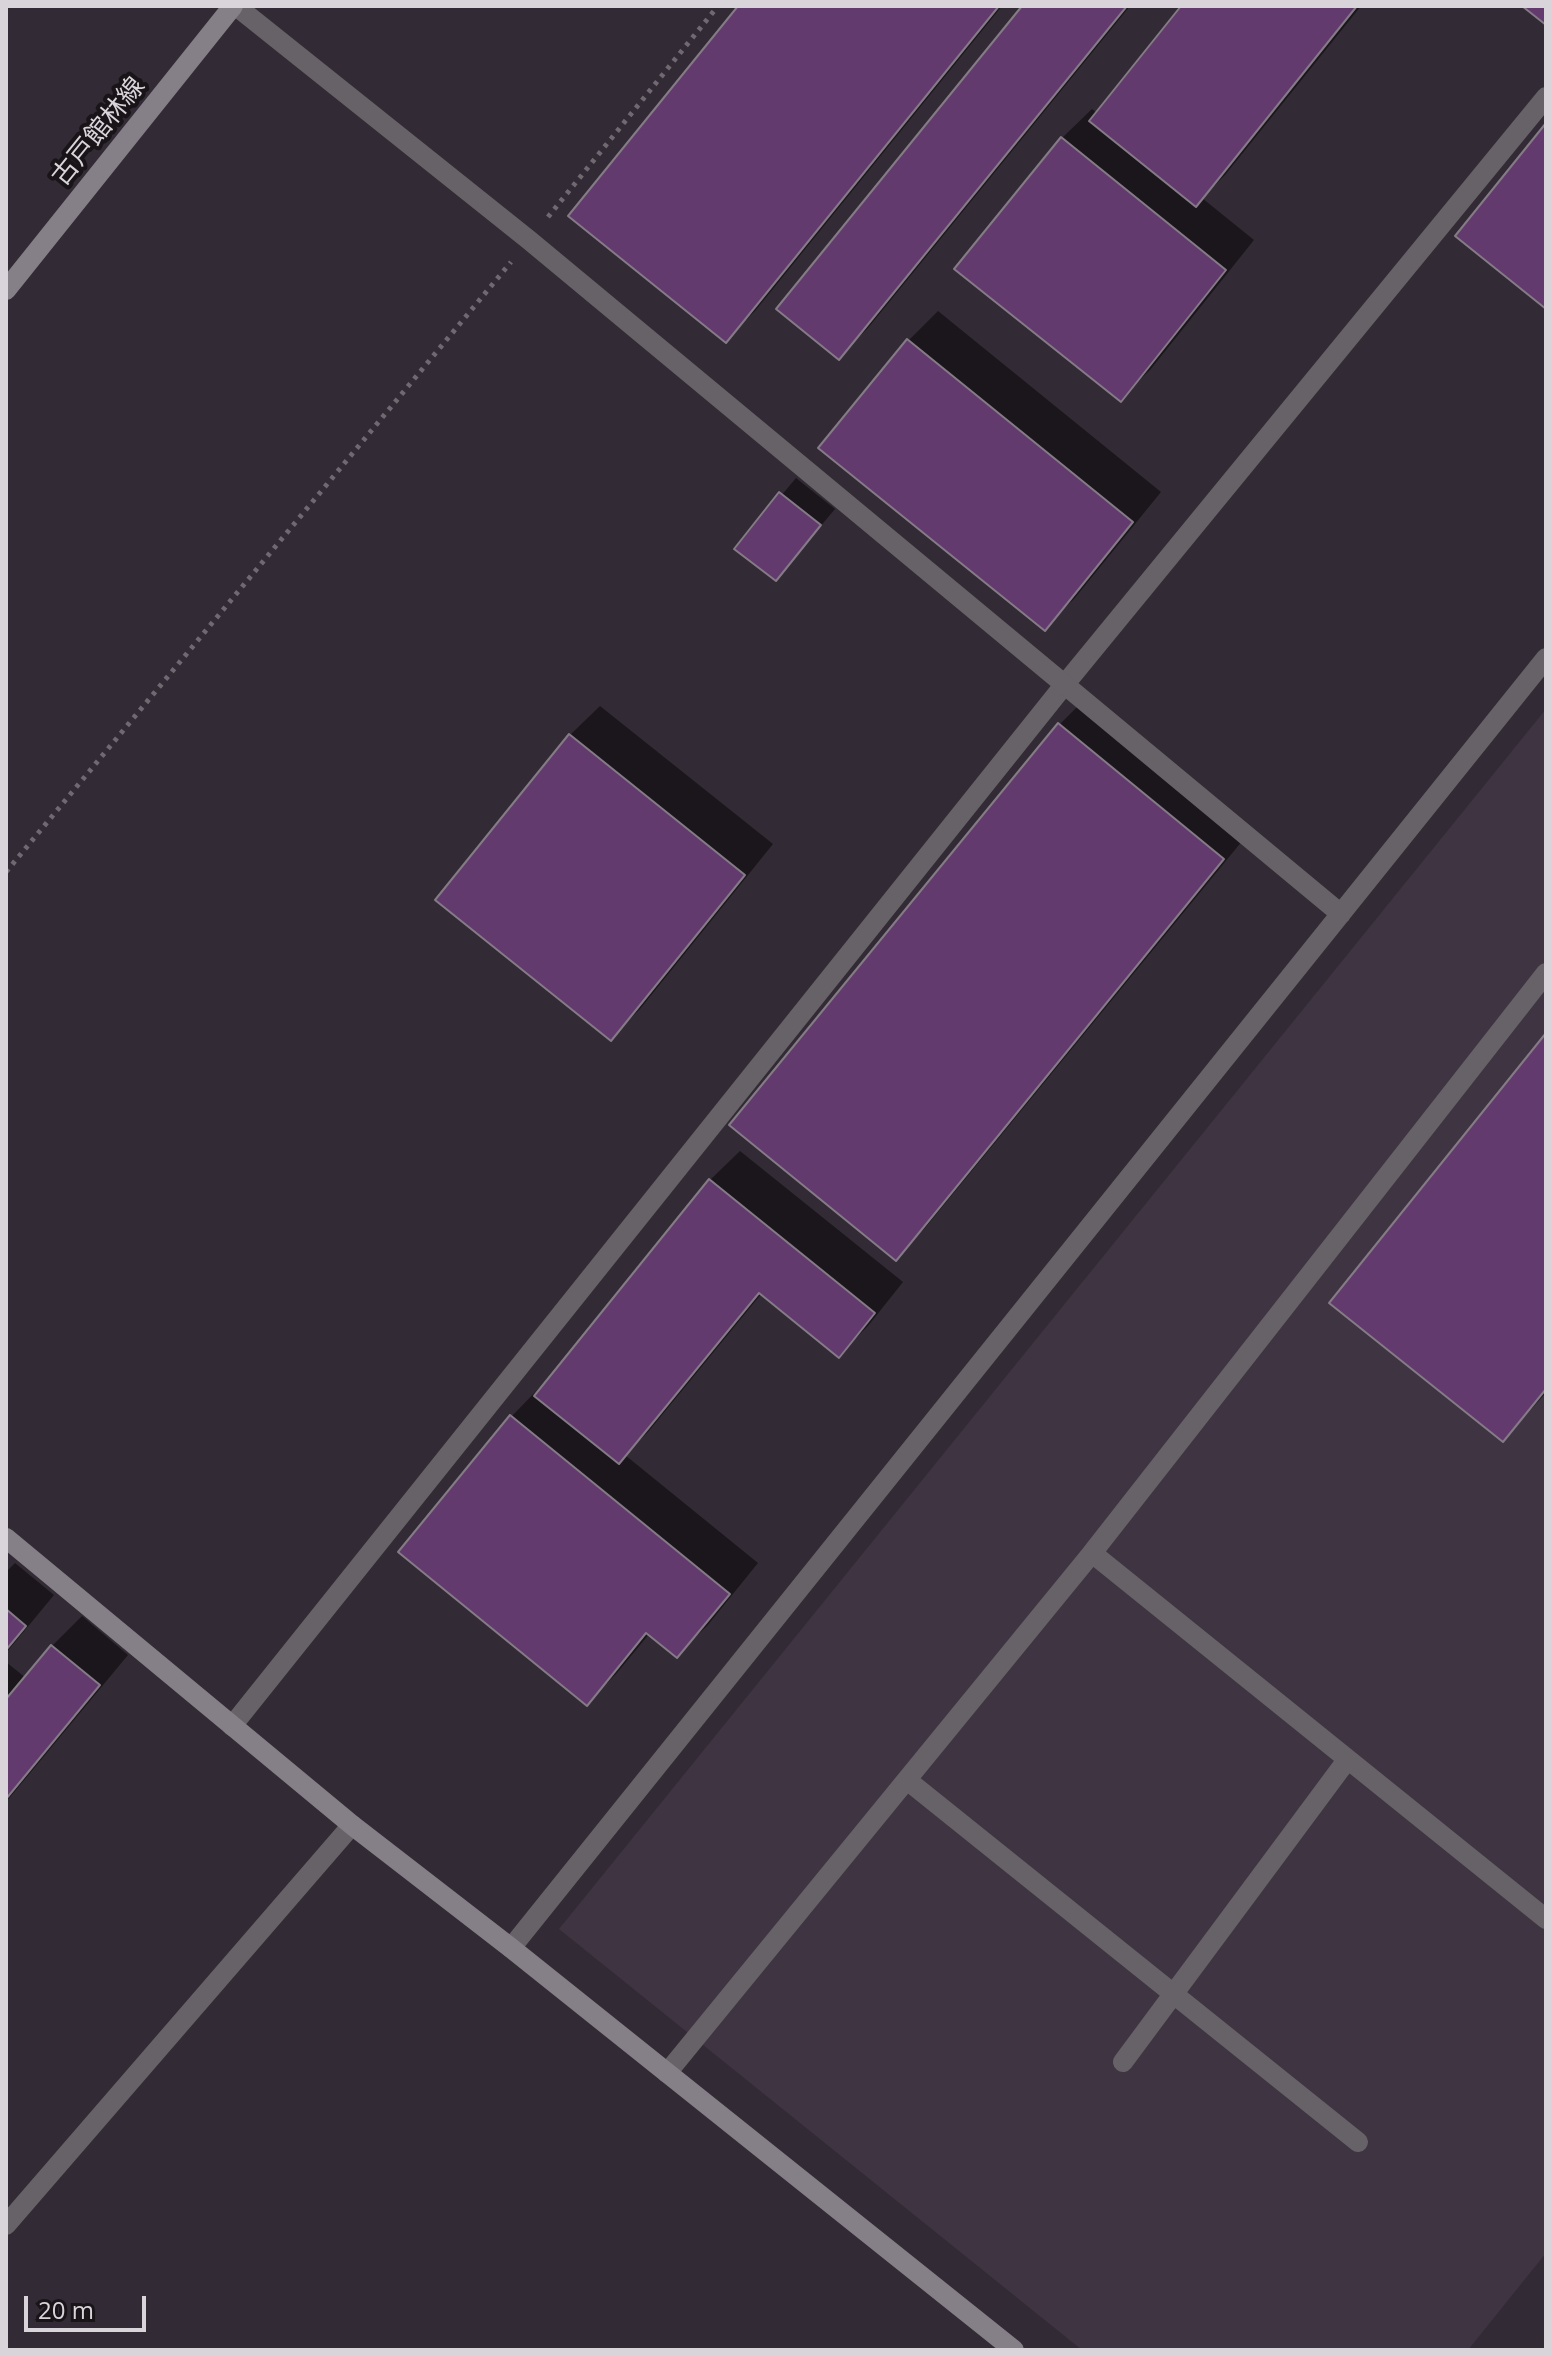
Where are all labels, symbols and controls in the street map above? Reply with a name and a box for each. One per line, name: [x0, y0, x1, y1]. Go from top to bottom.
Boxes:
street label: 古戸館林線: [46, 72, 152, 192]
scale bar: [28, 2280, 150, 2330]
text: 20 m: [38, 2293, 94, 2326]

